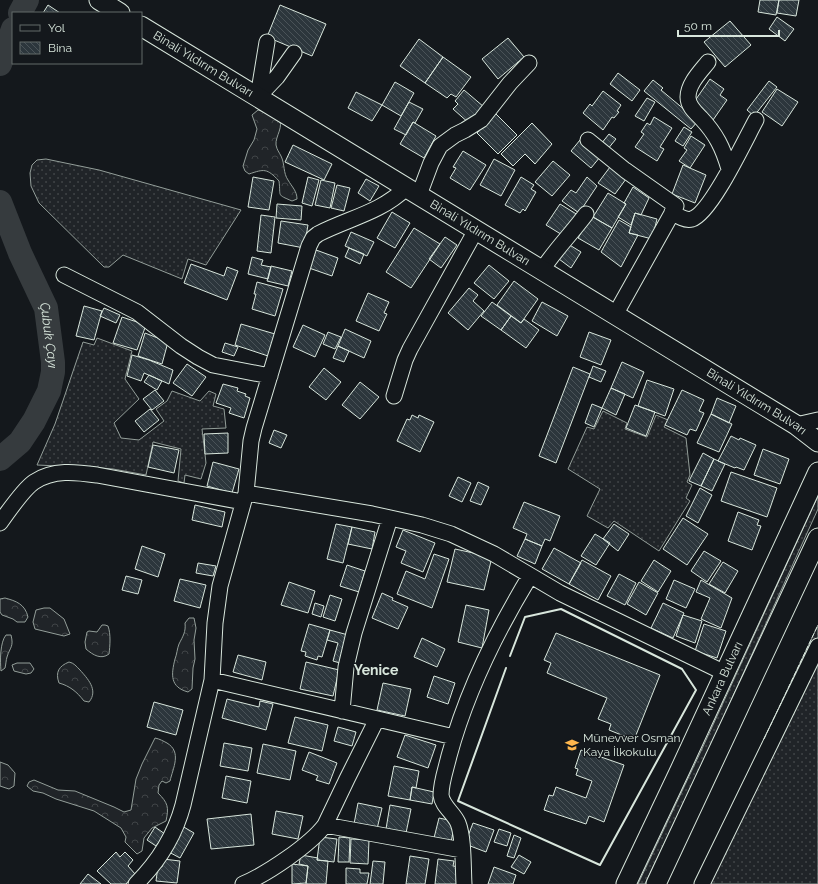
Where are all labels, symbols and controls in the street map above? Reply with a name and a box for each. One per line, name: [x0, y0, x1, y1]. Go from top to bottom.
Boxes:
legend: [12, 12, 142, 64]
scale bar: [678, 12, 779, 38]
text: 50 m: [684, 19, 712, 33]
text: Yol: [48, 21, 66, 35]
street label: Binali Yıldırım Bulvarı: [151, 28, 256, 100]
text: Bina: [48, 41, 72, 55]
street label: Binali Yıldırım Bulvarı: [428, 197, 533, 268]
water label: Çubuk Çayı: [37, 299, 61, 368]
street label: Binali Yıldırım Bulvarı: [704, 365, 809, 437]
street label: Ankara Bulvarı: [699, 639, 745, 718]
district label: Yenice: [354, 662, 399, 678]
place label: Münevver Osman Kaya İlkokulu: [583, 731, 681, 759]
school or university icon: Münevver Osman Kaya İlkokulu: [564, 737, 580, 753]

